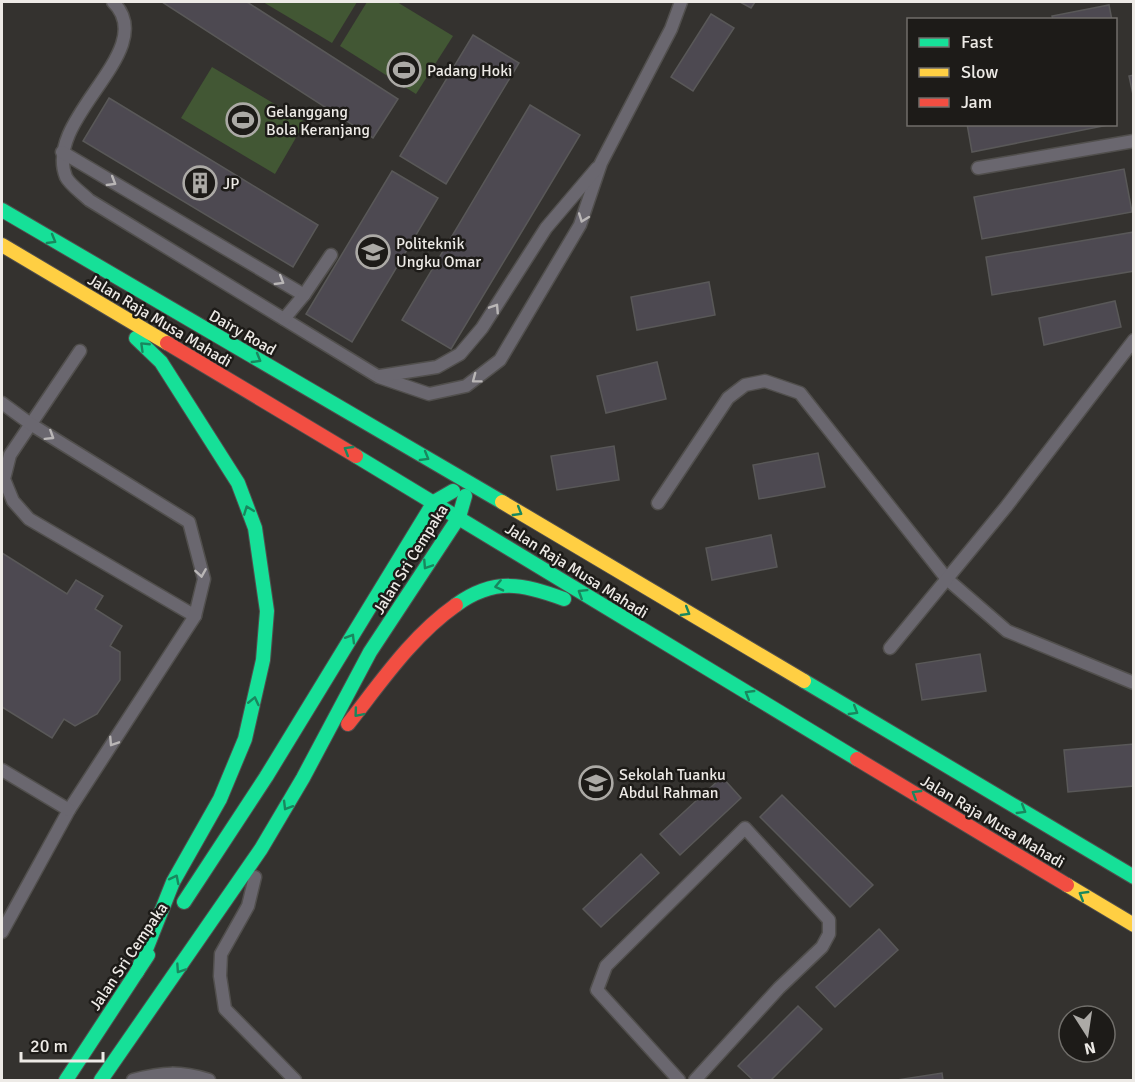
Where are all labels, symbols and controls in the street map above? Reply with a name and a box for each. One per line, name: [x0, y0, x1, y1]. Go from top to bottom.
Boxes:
legend: [907, 18, 1117, 126]
text: Fast: [961, 31, 993, 53]
sports icon: Padang Hoki: [386, 52, 422, 88]
place label: Padang Hoki: [427, 61, 512, 81]
text: Slow: [961, 61, 998, 83]
text: Jam: [961, 91, 992, 113]
sports icon: Gelanggang Bola Keranjang: [225, 102, 261, 138]
place label: Gelanggang Bola Keranjang: [266, 102, 370, 140]
building icon: JP: [182, 165, 218, 201]
one-way arrow: [106, 174, 116, 186]
place label: JP: [223, 174, 239, 194]
one-way arrow: [577, 212, 590, 223]
one-way arrow: [46, 232, 56, 244]
school or university icon: Politeknik Ungku Omar: [355, 234, 391, 270]
place label: Politeknik Ungku Omar: [396, 234, 481, 272]
street label: Jalan Raja Musa Mahadi: [84, 270, 235, 372]
one-way arrow: [274, 273, 284, 285]
one-way arrow: [487, 304, 499, 314]
street label: Dairy Road: [205, 306, 280, 360]
one-way arrow: [141, 343, 152, 354]
one-way arrow: [251, 352, 261, 363]
one-way arrow: [471, 371, 482, 382]
one-way arrow: [44, 428, 54, 440]
one-way arrow: [344, 446, 354, 458]
one-way arrow: [419, 450, 429, 462]
street label: Jalan Sri Cempaka: [369, 501, 453, 618]
one-way arrow: [243, 505, 256, 516]
one-way arrow: [512, 505, 522, 517]
street label: Jalan Raja Musa Mahadi: [501, 519, 652, 623]
one-way arrow: [423, 559, 434, 570]
one-way arrow: [194, 567, 207, 577]
one-way arrow: [494, 579, 504, 592]
one-way arrow: [578, 589, 588, 601]
one-way arrow: [680, 604, 690, 616]
one-way arrow: [344, 634, 356, 644]
one-way arrow: [745, 690, 755, 702]
one-way arrow: [246, 697, 259, 707]
one-way arrow: [848, 704, 858, 715]
one-way arrow: [354, 706, 365, 717]
one-way arrow: [109, 736, 121, 746]
school or university icon: Sekolah Tuanku Abdul Rahman: [578, 765, 614, 801]
place label: Sekolah Tuanku Abdul Rahman: [619, 765, 726, 803]
street label: Jalan Raja Musa Mahadi: [917, 771, 1068, 873]
one-way arrow: [912, 790, 922, 802]
one-way arrow: [282, 800, 294, 810]
one-way arrow: [1016, 803, 1026, 815]
one-way arrow: [168, 874, 180, 885]
one-way arrow: [1079, 890, 1089, 902]
street label: Jalan Sri Cempaka: [85, 899, 172, 1014]
one-way arrow: [176, 962, 187, 973]
north arrow: [1057, 1004, 1117, 1064]
scale bar: [21, 1025, 104, 1063]
text: 20 m: [30, 1035, 68, 1057]
text: N: [1082, 1037, 1097, 1059]

